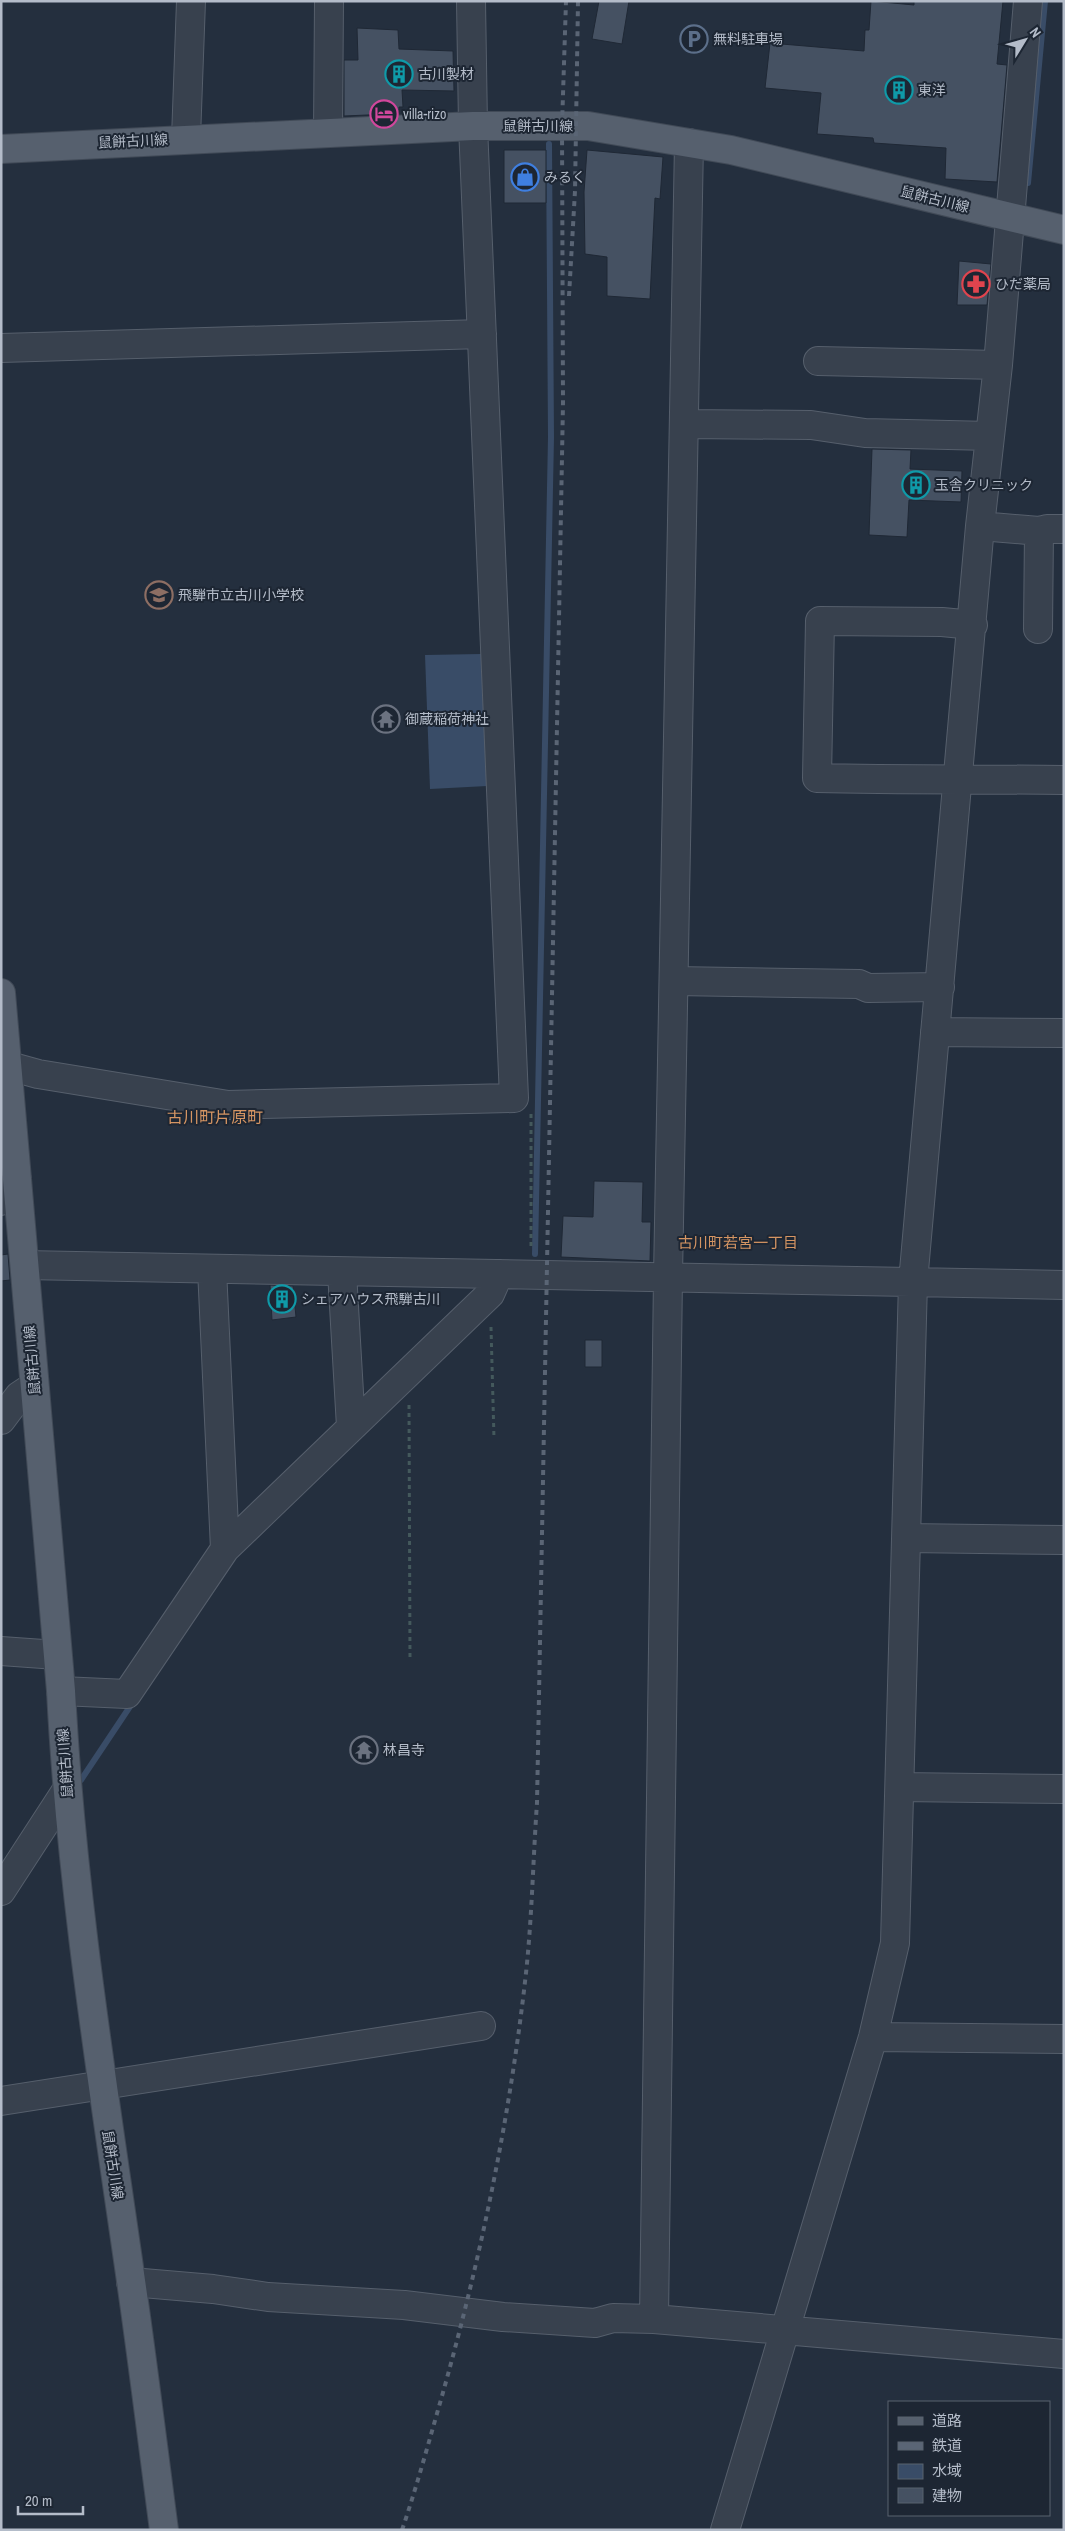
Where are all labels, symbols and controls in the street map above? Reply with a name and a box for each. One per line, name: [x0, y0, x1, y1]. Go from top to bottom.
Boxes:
north arrow: [1000, 15, 1050, 65]
text: N: [1026, 23, 1045, 41]
parking icon: 無料駐車場: [679, 24, 709, 54]
place label: 無料駐車場: [713, 30, 783, 48]
building icon: 古川製材: [384, 59, 414, 89]
place label: 古川製材: [418, 65, 474, 83]
building icon: 東洋: [884, 75, 914, 105]
place label: 東洋: [918, 81, 946, 99]
hotel icon: villa-rizo: [369, 99, 399, 129]
place label: villa-rizo: [403, 105, 446, 123]
street label: 鼠餅古川線: [503, 117, 573, 135]
street label: 鼠餅古川線: [98, 130, 168, 152]
shop icon: みるく: [510, 162, 540, 192]
place label: みるく: [544, 168, 586, 186]
street label: 鼠餅古川線: [899, 182, 971, 216]
pharmacy icon: ひだ薬局: [961, 269, 991, 299]
place label: ひだ薬局: [995, 275, 1051, 293]
building icon: 玉舎クリニック: [901, 470, 931, 500]
place label: 玉舎クリニック: [935, 476, 1033, 494]
school or university icon: 飛騨市立古川小学校: [144, 580, 174, 610]
place label: 飛騨市立古川小学校: [178, 586, 304, 604]
temple icon: 御蔵稲荷神社: [371, 704, 401, 734]
place label: 御蔵稲荷神社: [405, 710, 489, 728]
district label: 古川町片原町: [167, 1106, 263, 1128]
district label: 古川町若宮一丁目: [678, 1232, 798, 1253]
building icon: シェアハウス飛騨古川: [267, 1284, 297, 1314]
place label: シェアハウス飛騨古川: [301, 1290, 440, 1308]
street label: 鼠餅古川線: [20, 1324, 44, 1396]
street label: 鼠餅古川線: [54, 1727, 76, 1799]
temple icon: 林昌寺: [349, 1735, 379, 1765]
place label: 林昌寺: [383, 1741, 425, 1759]
street label: 鼠餅古川線: [99, 2129, 127, 2201]
legend: [888, 2401, 1050, 2516]
text: 道路: [932, 2410, 962, 2431]
text: 鉄道: [932, 2435, 962, 2456]
text: 水域: [932, 2460, 962, 2481]
scale bar: [18, 2484, 82, 2516]
text: 建物: [932, 2485, 962, 2506]
text: 20 m: [25, 2490, 52, 2511]

